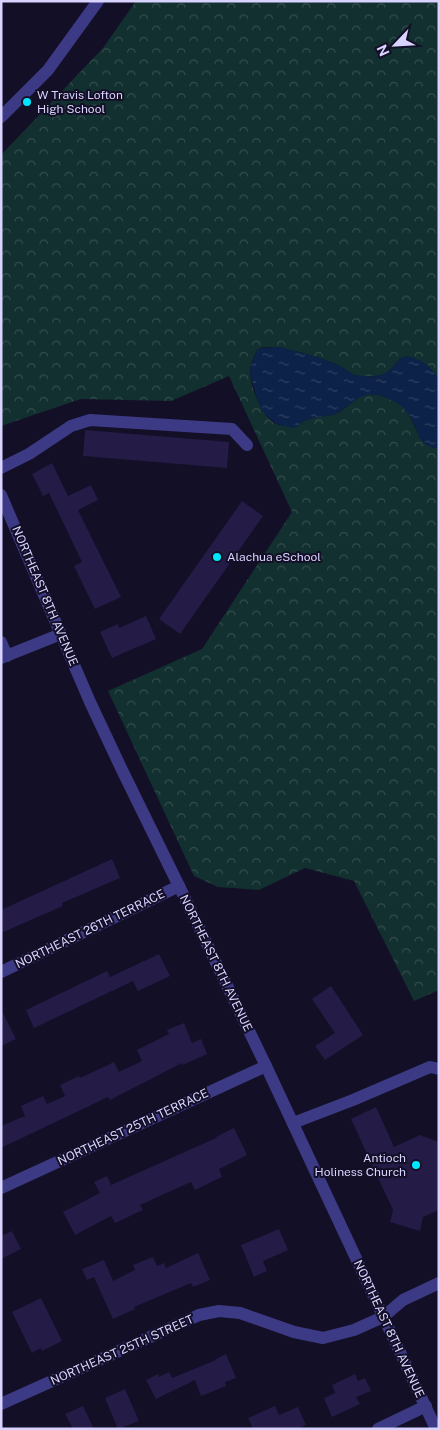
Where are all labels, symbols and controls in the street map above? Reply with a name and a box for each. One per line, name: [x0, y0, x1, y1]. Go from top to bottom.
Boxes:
north arrow: [370, 20, 420, 70]
text: N: [374, 42, 393, 59]
place label: W Travis Lofton High School: [37, 88, 123, 116]
marker: W Travis Lofton High School: [21, 96, 33, 108]
street label: NORTHEAST 8TH AVENUE: [9, 524, 81, 668]
place label: Alachua eSchool: [227, 550, 321, 564]
marker: Alachua eSchool: [211, 551, 223, 563]
street label: NORTHEAST 26TH TERRACE: [13, 887, 167, 971]
street label: NORTHEAST 8TH AVENUE: [177, 892, 255, 1034]
street label: NORTHEAST 25TH TERRACE: [55, 1086, 211, 1168]
place label: Antioch Holiness Church: [315, 1151, 406, 1179]
marker: Antioch Holiness Church: [410, 1159, 422, 1171]
street label: NORTHEAST 8TH AVENUE: [351, 1258, 427, 1400]
street label: NORTHEAST 25TH STREET: [48, 1312, 196, 1388]

